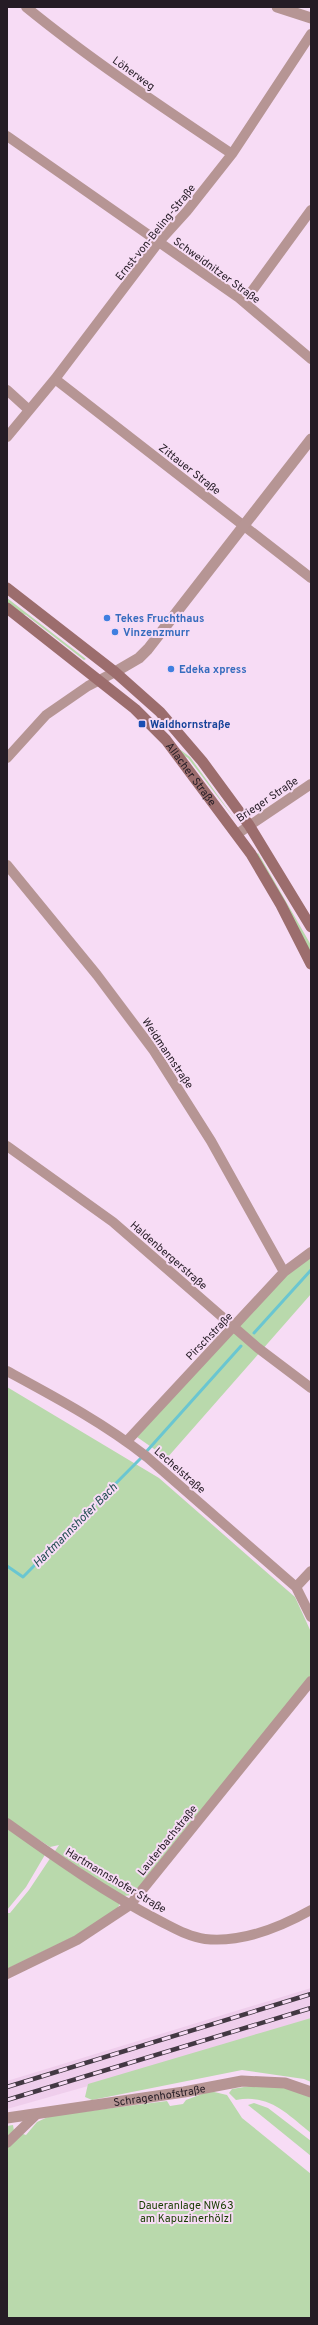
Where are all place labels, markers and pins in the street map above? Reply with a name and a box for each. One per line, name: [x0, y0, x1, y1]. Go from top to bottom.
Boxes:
place label: Tekes Fruchthaus: [115, 612, 204, 626]
marker: Tekes Fruchthaus: [102, 613, 112, 623]
place label: Vinzenzmurr: [123, 626, 190, 640]
marker: Vinzenzmurr: [110, 627, 120, 637]
place label: Edeka xpress: [179, 663, 247, 677]
marker: Edeka xpress: [166, 664, 176, 674]
place label: Waldhornstraße: [150, 718, 230, 732]
marker: Waldhornstraße: [137, 719, 147, 729]

